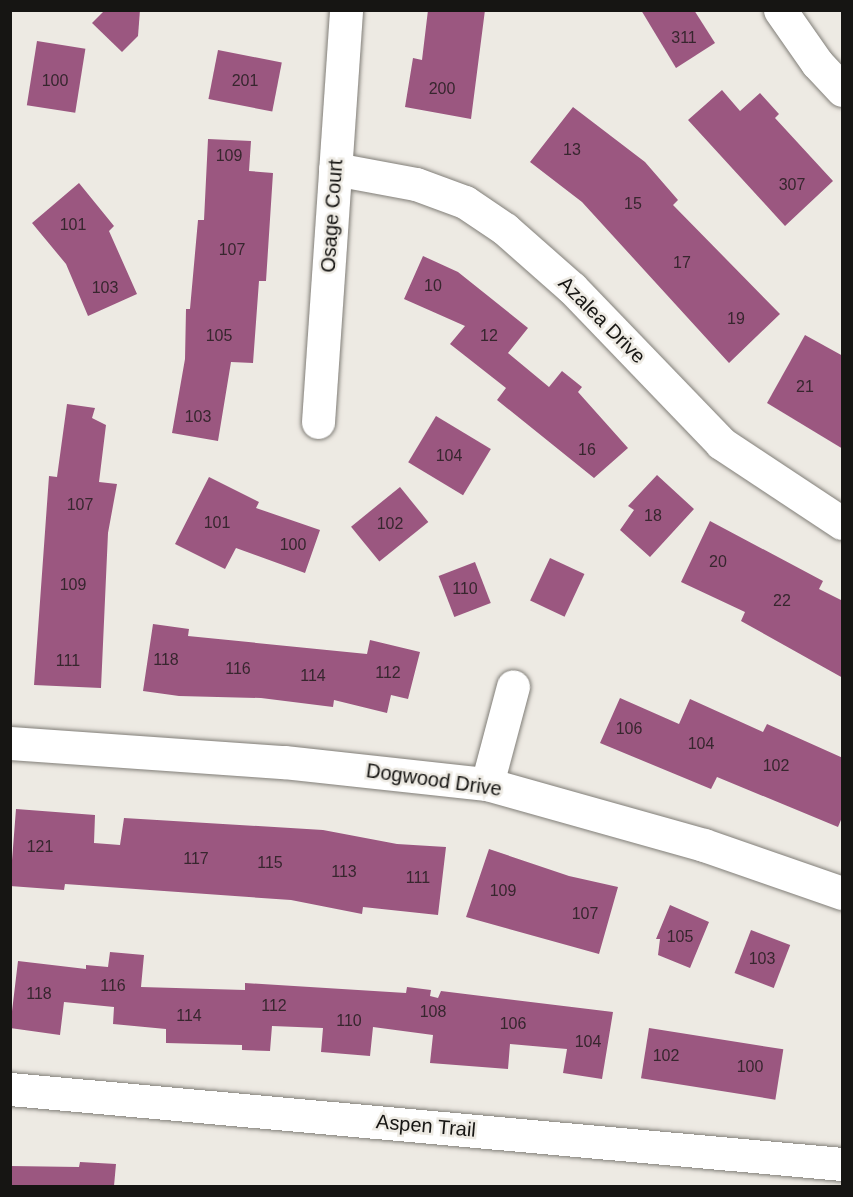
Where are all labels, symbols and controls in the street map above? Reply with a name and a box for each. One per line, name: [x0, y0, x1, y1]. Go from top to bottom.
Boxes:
house number: 311: [671, 28, 697, 48]
house number: 100: [42, 71, 68, 91]
house number: 201: [232, 71, 258, 91]
house number: 200: [429, 79, 455, 99]
house number: 13: [563, 140, 581, 160]
house number: 109: [216, 146, 242, 166]
street label: Osage Court: [316, 159, 348, 273]
house number: 307: [779, 175, 805, 195]
house number: 15: [624, 194, 642, 214]
house number: 101: [60, 215, 86, 235]
house number: 107: [219, 240, 245, 260]
house number: 17: [673, 253, 691, 273]
street label: Azalea Drive: [553, 271, 651, 369]
house number: 10: [424, 276, 442, 296]
house number: 103: [92, 278, 118, 298]
house number: 19: [727, 309, 745, 329]
house number: 105: [206, 326, 232, 346]
house number: 12: [480, 326, 498, 346]
house number: 21: [796, 377, 814, 397]
house number: 103: [185, 407, 211, 427]
house number: 16: [578, 440, 596, 460]
house number: 104: [436, 446, 462, 466]
house number: 107: [67, 495, 93, 515]
house number: 18: [644, 506, 662, 526]
house number: 101: [204, 513, 230, 533]
house number: 102: [377, 514, 403, 534]
house number: 100: [280, 535, 306, 555]
house number: 20: [709, 552, 727, 572]
house number: 109: [60, 575, 86, 595]
house number: 110: [452, 579, 478, 599]
house number: 22: [773, 591, 791, 611]
house number: 118: [153, 650, 179, 670]
house number: 111: [56, 651, 80, 671]
house number: 116: [225, 659, 251, 679]
house number: 112: [375, 663, 401, 683]
house number: 114: [300, 666, 326, 686]
house number: 106: [616, 719, 642, 739]
house number: 104: [688, 734, 714, 754]
house number: 102: [763, 756, 789, 776]
street label: Dogwood Drive: [365, 759, 503, 801]
house number: 121: [27, 837, 53, 857]
house number: 117: [183, 849, 209, 869]
house number: 115: [257, 853, 283, 873]
house number: 113: [331, 862, 357, 882]
house number: 111: [406, 868, 430, 888]
house number: 109: [490, 881, 516, 901]
house number: 107: [572, 904, 598, 924]
house number: 105: [667, 927, 693, 947]
house number: 103: [749, 949, 775, 969]
house number: 116: [100, 976, 126, 996]
house number: 118: [26, 984, 52, 1004]
house number: 112: [261, 996, 287, 1016]
house number: 108: [420, 1002, 446, 1022]
house number: 114: [176, 1006, 202, 1026]
house number: 110: [336, 1011, 362, 1031]
house number: 106: [500, 1014, 526, 1034]
house number: 104: [575, 1032, 601, 1052]
house number: 102: [653, 1046, 679, 1066]
house number: 100: [737, 1057, 763, 1077]
street label: Aspen Trail: [375, 1110, 477, 1142]

